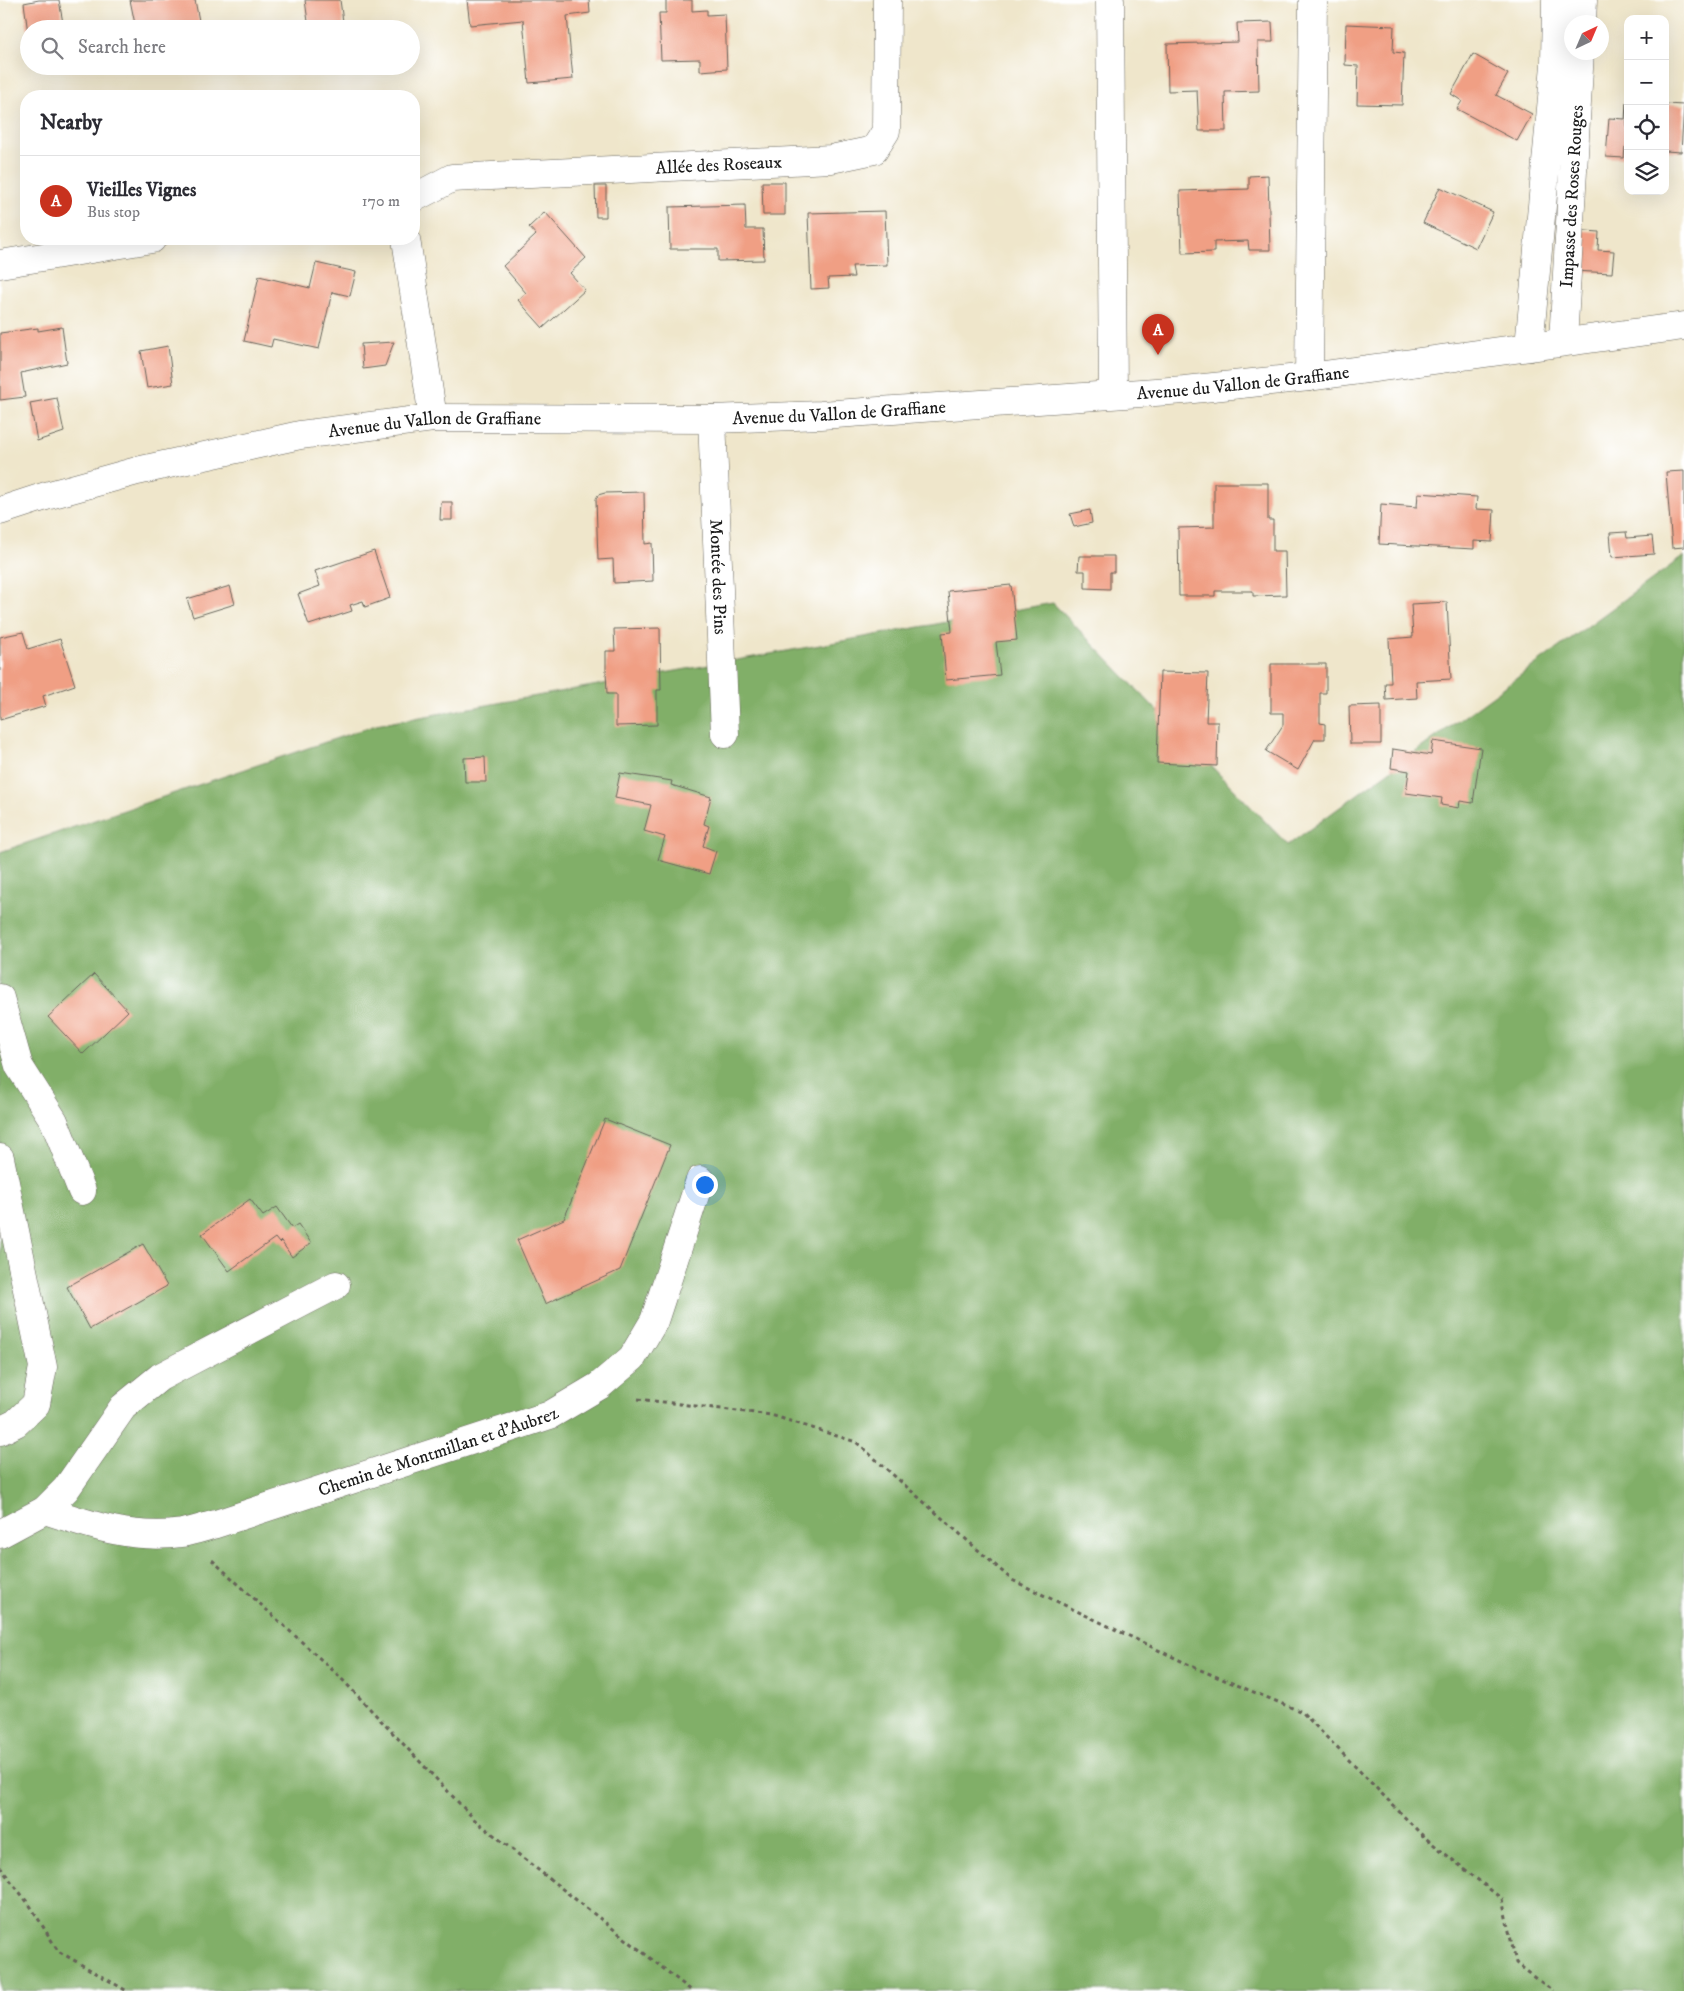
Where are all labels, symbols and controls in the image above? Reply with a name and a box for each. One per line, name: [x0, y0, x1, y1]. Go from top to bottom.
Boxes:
north arrow: [1564, 15, 1609, 60]
map controls: [1624, 15, 1669, 195]
button: +: [1624, 15, 1669, 60]
search box: [20, 20, 420, 75]
icon: search: [38, 34, 66, 62]
text: Search here: [78, 36, 166, 59]
button: −: [1624, 60, 1669, 105]
street label: Impasse des Roses Rouges: [1556, 104, 1589, 288]
button: locate: [1624, 105, 1669, 150]
text: Nearby: [40, 110, 102, 136]
button: layers: [1624, 150, 1669, 195]
street label: Allée des Roseaux: [655, 151, 783, 180]
text: Vieilles Vignes: [87, 179, 196, 202]
text: A: [51, 191, 61, 211]
text: 170 m: [362, 191, 400, 211]
text: Bus stop: [87, 202, 140, 222]
pin: A: [1142, 314, 1174, 355]
street label: Avenue du Vallon de Graffiane: [1136, 362, 1351, 405]
street label: Avenue du Vallon de Graffiane: [732, 396, 947, 430]
street label: Avenue du Vallon de Graffiane: [327, 408, 541, 443]
street label: Montée des Pins: [704, 519, 731, 635]
your location: [692, 1172, 718, 1198]
street label: Chemin de Montmillan et d'Aubrez: [316, 1402, 563, 1502]

